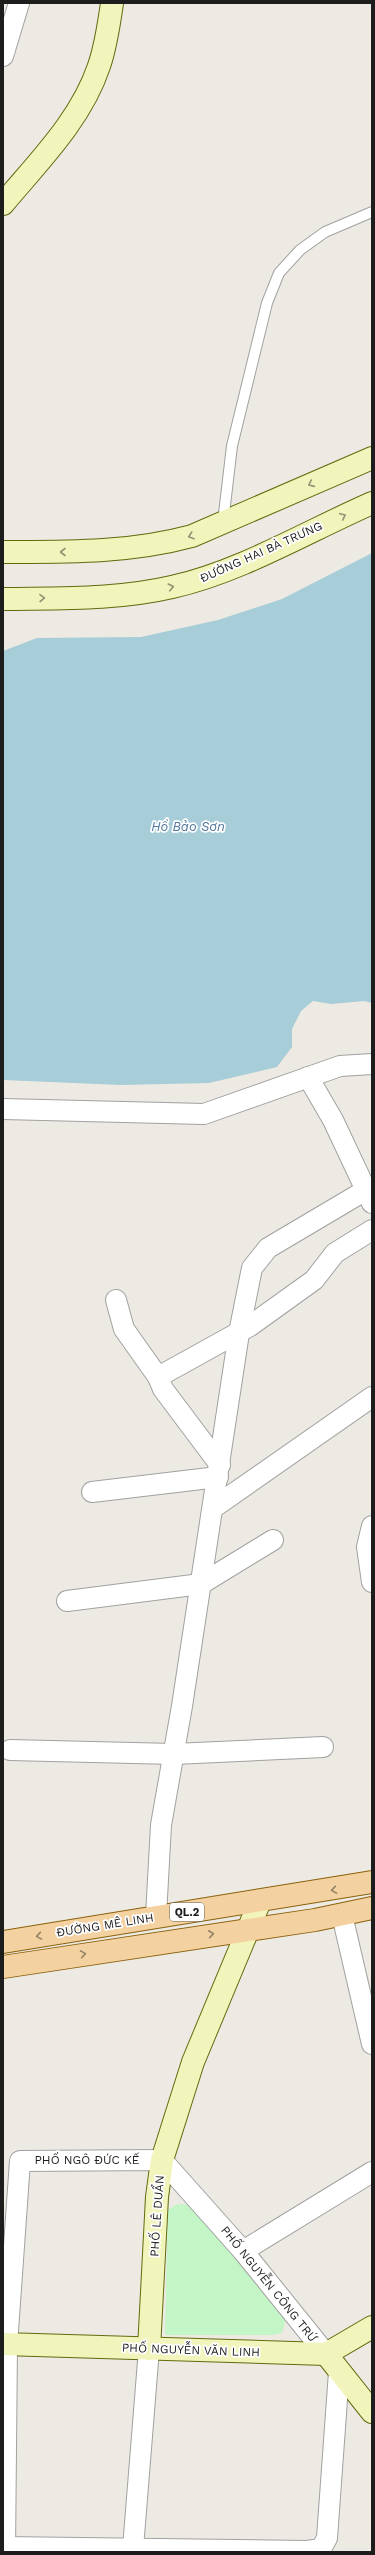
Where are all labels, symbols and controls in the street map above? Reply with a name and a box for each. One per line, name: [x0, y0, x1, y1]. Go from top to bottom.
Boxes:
one-way arrow: [307, 480, 314, 488]
one-way arrow: [338, 513, 346, 521]
street label: ĐƯỜNG HAI BÀ TRƯNG: [198, 519, 324, 585]
one-way arrow: [188, 531, 195, 540]
one-way arrow: [60, 548, 66, 556]
one-way arrow: [168, 584, 174, 592]
one-way arrow: [39, 594, 45, 602]
water label: Hồ Bảo Sơn: [151, 819, 225, 834]
one-way arrow: [331, 1885, 337, 1894]
road number: QL.2: [170, 1903, 204, 1921]
street label: ĐƯỜNG MÊ LINH: [55, 1910, 155, 1940]
one-way arrow: [208, 1930, 215, 1939]
one-way arrow: [36, 1931, 42, 1940]
one-way arrow: [80, 1950, 86, 1959]
street label: PHỐ NGÔ ĐỨC KẾ: [35, 2152, 140, 2167]
street label: PHỐ LÊ DUẨN: [146, 2175, 167, 2257]
street label: PHỐ NGUYỄN CÔNG TRỨ: [218, 2222, 322, 2345]
street label: PHỐ NGUYỄN VĂN LINH: [122, 2339, 260, 2359]

